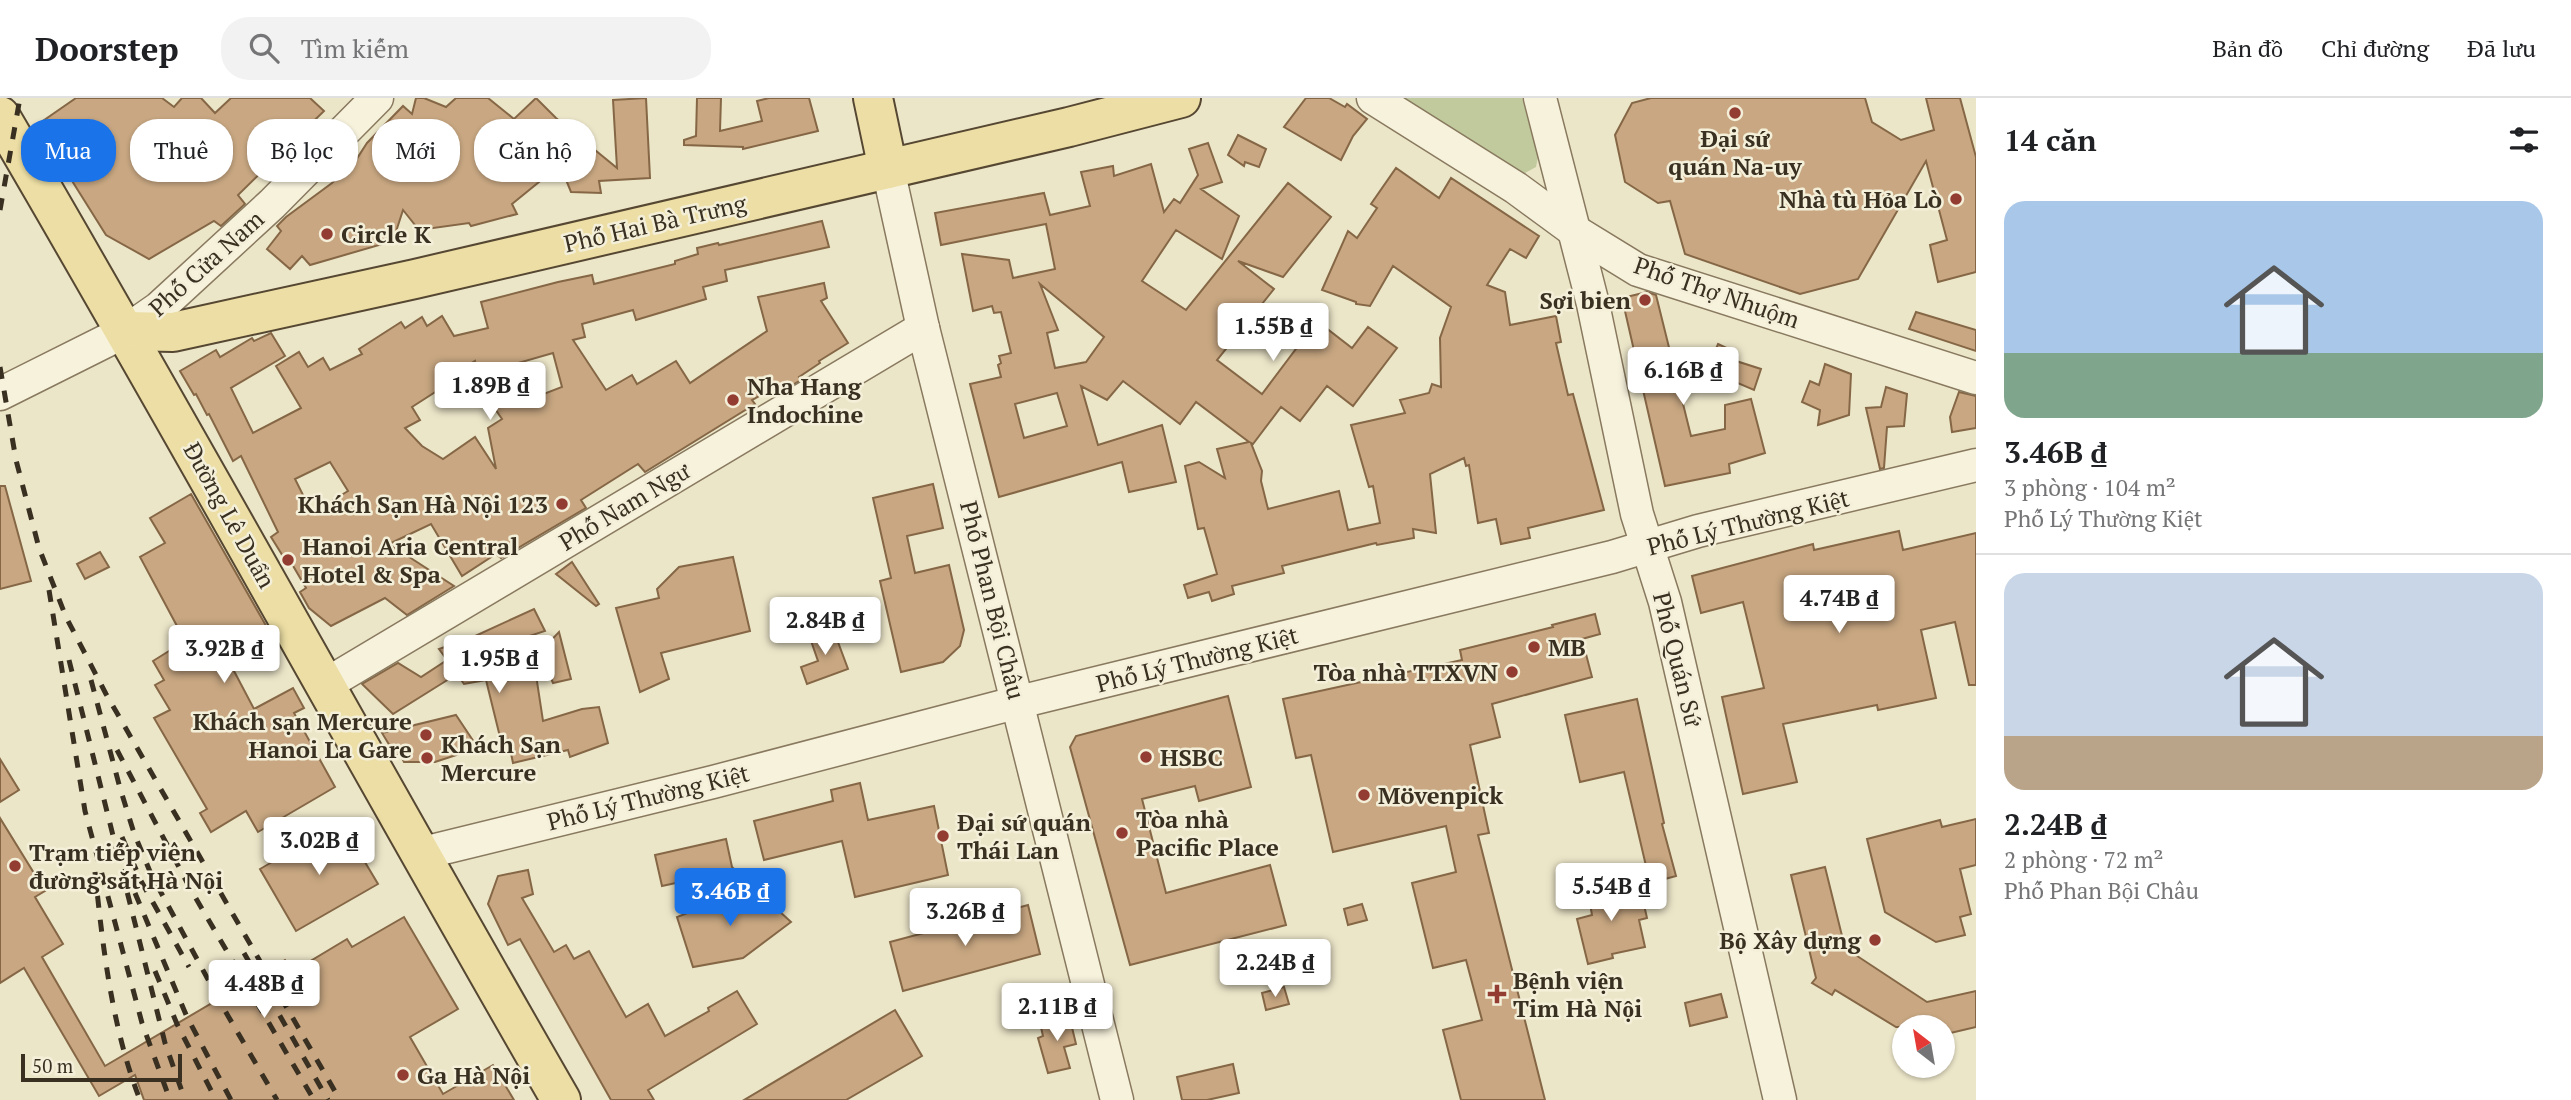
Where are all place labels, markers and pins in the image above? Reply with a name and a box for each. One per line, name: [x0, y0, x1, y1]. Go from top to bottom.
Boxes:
marker: Đại sứ quán Na-uy: [1727, 105, 1743, 121]
place label: Đại sứ quán Na-uy: [1668, 122, 1803, 182]
place label: Nhà tù Hỏa Lò: [1779, 183, 1942, 215]
marker: Nhà tù Hỏa Lò: [1948, 191, 1964, 207]
place label: Circle K: [341, 218, 432, 250]
marker: Circle K: [319, 226, 335, 242]
place label: Sợi bien: [1539, 284, 1632, 316]
marker: Sợi bien: [1637, 292, 1653, 308]
pin: 1.55B ₫: [1208, 303, 1338, 363]
pin: 6.16B ₫: [1618, 348, 1748, 407]
pin: 1.89B ₫: [425, 362, 555, 422]
place label: Nha Hang Indochine: [747, 370, 863, 430]
marker: Nha Hang Indochine: [725, 392, 741, 408]
place label: Khách Sạn Hà Nội 123: [298, 488, 548, 520]
marker: Khách Sạn Hà Nội 123: [554, 496, 570, 512]
place label: Hanoi Aria Central Hotel & Spa: [302, 530, 518, 590]
marker: Hanoi Aria Central Hotel & Spa: [280, 552, 296, 568]
pin: 4.74B ₫: [1774, 575, 1904, 635]
pin: 2.84B ₫: [760, 598, 890, 657]
pin: 3.92B ₫: [159, 626, 289, 685]
place label: MB: [1548, 631, 1586, 663]
pin: 1.95B ₫: [434, 636, 564, 695]
marker: MB: [1526, 639, 1542, 655]
place label: Tòa nhà TTXVN: [1314, 656, 1498, 688]
marker: Tòa nhà TTXVN: [1504, 664, 1520, 680]
place label: Khách sạn Mercure Hanoi La Gare: [193, 705, 412, 765]
marker: Khách sạn Mercure Hanoi La Gare: [418, 727, 434, 743]
place label: Khách Sạn Mercure: [441, 728, 562, 788]
place label: HSBC: [1160, 741, 1223, 773]
marker: HSBC: [1138, 749, 1154, 765]
marker: Khách Sạn Mercure: [419, 750, 435, 766]
place label: Mövenpick: [1378, 779, 1503, 811]
marker: Mövenpick: [1356, 787, 1372, 803]
place label: Tòa nhà Pacific Place: [1136, 803, 1279, 863]
place label: Đại sứ quán Thái Lan: [957, 806, 1091, 866]
pin: 3.02B ₫: [254, 818, 384, 877]
marker: Tòa nhà Pacific Place: [1114, 825, 1130, 841]
marker: Đại sứ quán Thái Lan: [935, 828, 951, 844]
place label: Trạm tiếp viên đường sắt Hà Nội: [29, 836, 223, 896]
marker: Trạm tiếp viên đường sắt Hà Nội: [7, 858, 23, 874]
pin: 5.54B ₫: [1546, 864, 1676, 923]
pin: 3.46B ₫: [665, 868, 795, 928]
pin: 3.26B ₫: [900, 888, 1030, 948]
place label: Bộ Xây dựng: [1719, 924, 1861, 956]
marker: Bộ Xây dựng: [1867, 932, 1883, 948]
pin: 2.24B ₫: [1210, 940, 1340, 999]
pin: 4.48B ₫: [199, 960, 329, 1020]
place label: Bệnh viện Tim Hà Nội: [1513, 964, 1642, 1024]
pin: 2.11B ₫: [992, 984, 1122, 1043]
marker: Bệnh viện Tim Hà Nội: [1487, 984, 1507, 1004]
place label: Ga Hà Nội: [417, 1059, 530, 1091]
marker: Ga Hà Nội: [395, 1067, 411, 1083]

